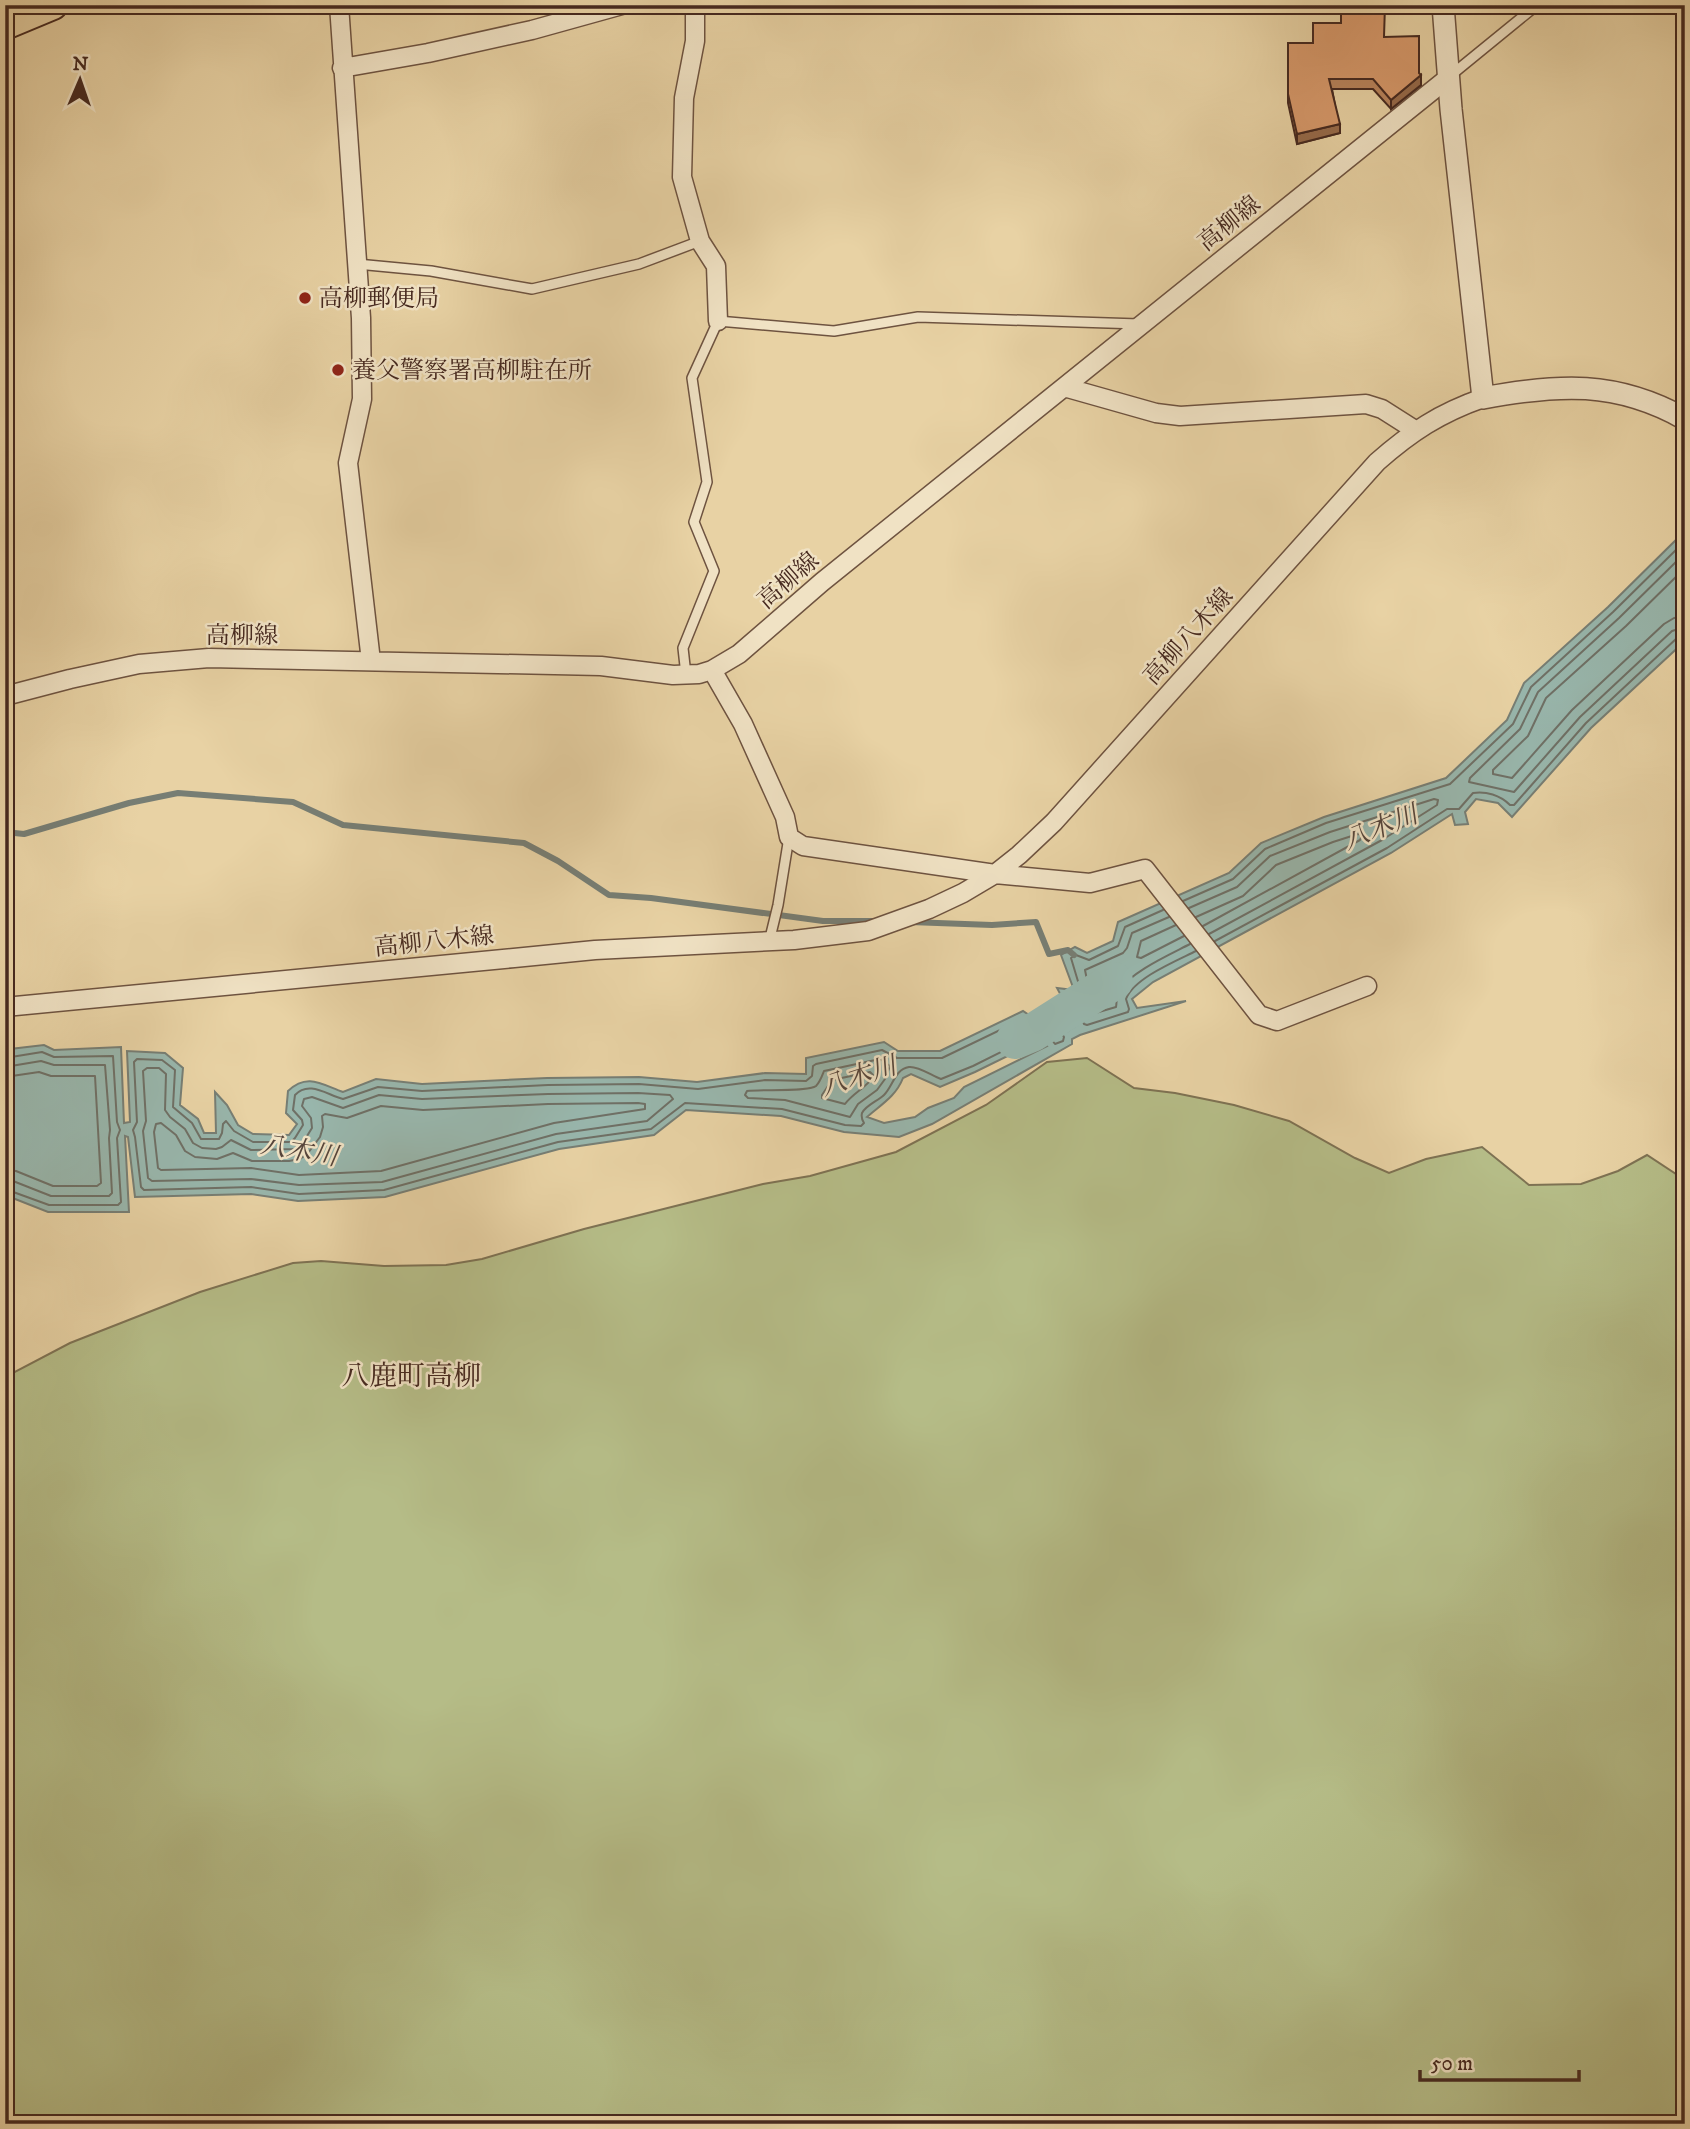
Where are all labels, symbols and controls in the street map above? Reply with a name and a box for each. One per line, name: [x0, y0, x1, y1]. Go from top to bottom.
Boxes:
north arrow: [46, 46, 116, 116]
text: N: [72, 53, 89, 76]
street label: 高柳線: [1192, 189, 1267, 258]
place label: 高柳郵便局: [319, 284, 439, 314]
marker: 高柳郵便局: [297, 290, 313, 306]
place label: 養父警察署高柳駐在所: [352, 356, 592, 386]
marker: 養父警察署高柳駐在所: [330, 362, 346, 378]
street label: 高柳線: [752, 546, 826, 616]
street label: 高柳八木線: [1137, 582, 1240, 691]
street label: 高柳線: [206, 621, 278, 651]
water label: 八木川: [1338, 797, 1426, 858]
street label: 高柳八木線: [373, 921, 495, 963]
water label: 八木川: [816, 1049, 903, 1105]
water label: 八木川: [258, 1129, 343, 1174]
district label: 八鹿町高柳: [341, 1359, 481, 1394]
scale bar: [1420, 2038, 1580, 2082]
text: 50 m: [1431, 2051, 1473, 2077]

